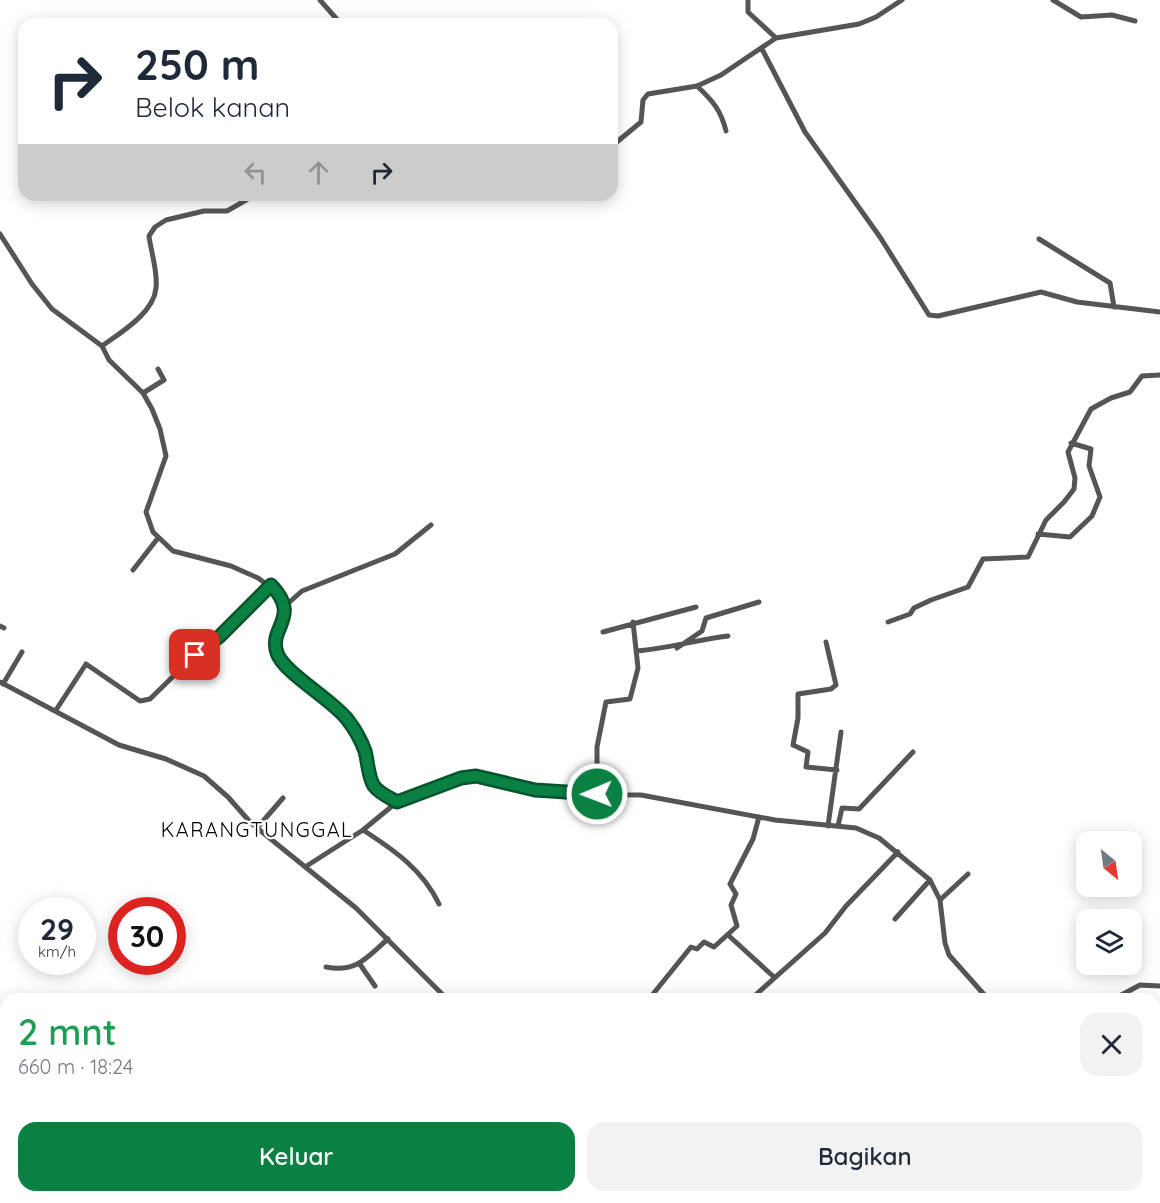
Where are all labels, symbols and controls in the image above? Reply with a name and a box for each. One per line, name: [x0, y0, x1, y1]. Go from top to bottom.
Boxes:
text: 250 m: [135, 38, 259, 91]
icon: right: [36, 42, 114, 120]
text: Belok kanan: [135, 90, 290, 124]
icon: left: [239, 156, 272, 189]
icon: ahead: [302, 156, 335, 189]
icon: right: [365, 156, 398, 189]
pin: [169, 629, 220, 680]
icon: arrive: [178, 638, 211, 671]
position arrow: [565, 762, 629, 826]
district label: KARANGTUNGGAL: [161, 817, 353, 842]
north arrow: [1076, 831, 1142, 897]
map controls: [1076, 831, 1142, 975]
speed limit sign: 30: [108, 897, 186, 975]
button: layers: [1076, 909, 1142, 975]
text: 29: [40, 910, 74, 948]
text: km/h: [38, 942, 76, 961]
text: 2 mnt: [18, 1009, 117, 1054]
button: close: [1080, 1013, 1143, 1076]
text: 660 m · 18:24: [18, 1054, 133, 1079]
button: Keluar: [18, 1122, 575, 1191]
button: Bagikan: [587, 1122, 1143, 1191]

